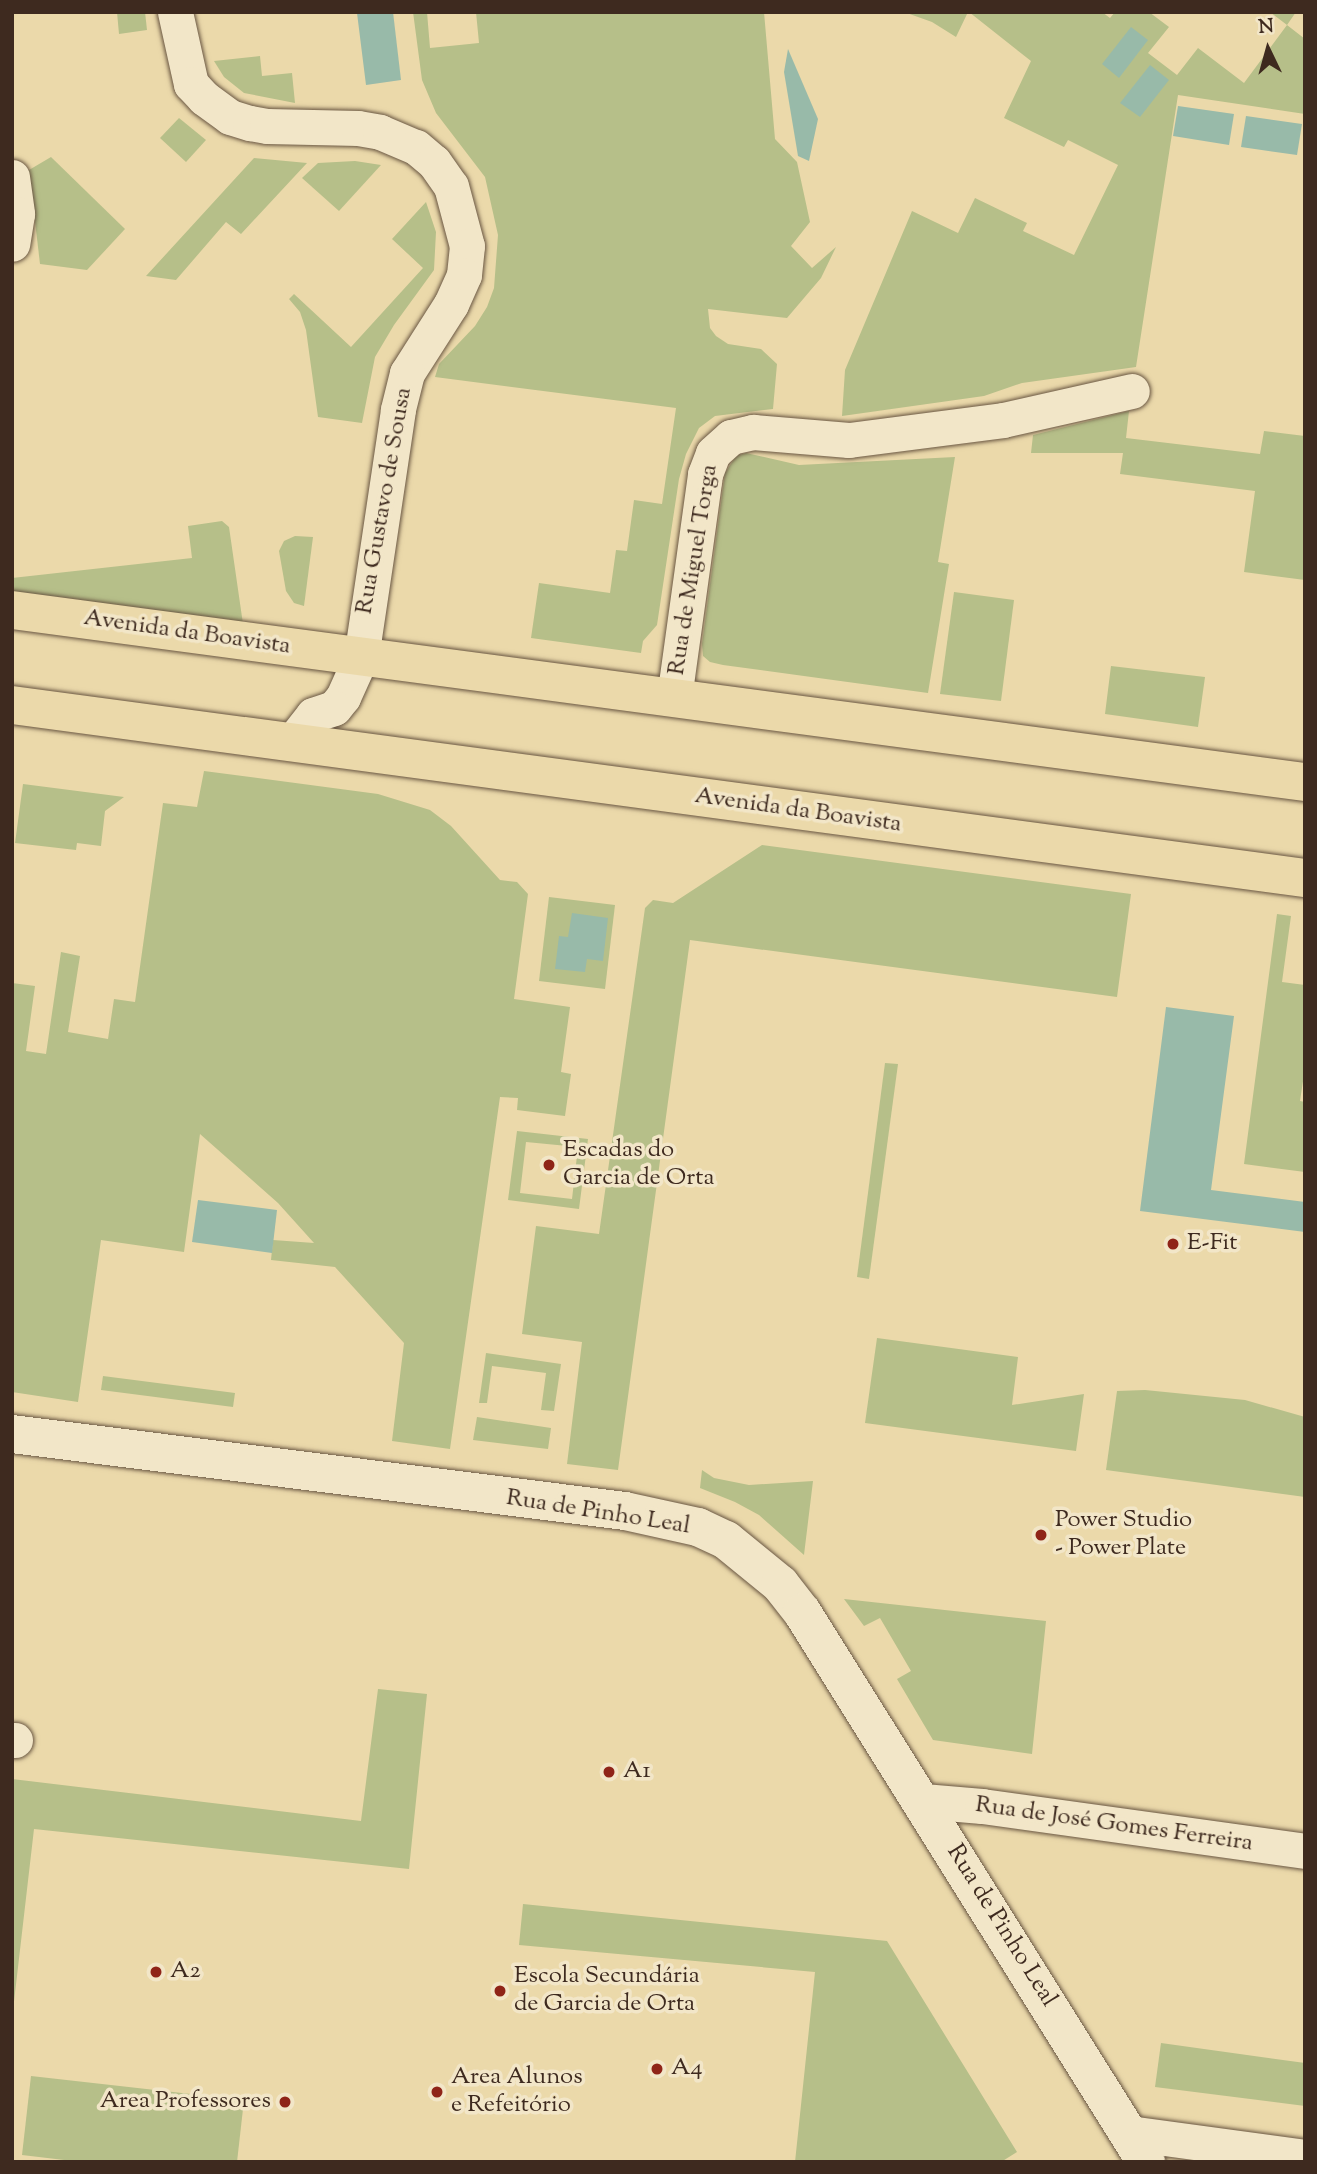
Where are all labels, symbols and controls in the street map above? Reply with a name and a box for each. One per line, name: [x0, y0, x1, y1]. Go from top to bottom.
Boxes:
text: N: [1257, 13, 1275, 42]
north arrow: [1233, 14, 1303, 84]
street label: Rua Gustavo de Sousa: [351, 385, 419, 617]
street label: Rua de Miguel Torga: [663, 463, 725, 677]
street label: Avenida da Boavista: [82, 604, 292, 662]
street label: Avenida da Boavista: [693, 782, 903, 840]
place label: Escadas do Garcia de Orta: [563, 1137, 715, 1193]
marker: Escadas do Garcia de Orta: [541, 1157, 557, 1173]
place label: E-Fit: [1187, 1230, 1237, 1258]
marker: E-Fit: [1165, 1236, 1181, 1252]
street label: Rua de Pinho Leal: [504, 1484, 692, 1542]
place label: Power Studio - Power Plate: [1055, 1507, 1192, 1563]
marker: Power Studio - Power Plate: [1033, 1527, 1049, 1543]
place label: A1: [623, 1758, 651, 1786]
marker: A1: [601, 1764, 617, 1780]
street label: Rua de José Gomes Ferreira: [973, 1791, 1255, 1859]
street label: Rua de Pinho Leal: [940, 1840, 1062, 2012]
place label: A2: [170, 1958, 201, 1986]
place label: Escola Secundária de Garcia de Orta: [514, 1963, 700, 2019]
marker: A2: [148, 1964, 164, 1980]
marker: Escola Secundária de Garcia de Orta: [492, 1983, 508, 1999]
place label: A4: [671, 2055, 703, 2083]
marker: A4: [649, 2061, 665, 2077]
place label: Area Alunos e Refeitório: [451, 2064, 583, 2120]
marker: Area Alunos e Refeitório: [429, 2084, 445, 2100]
place label: Area Professores: [100, 2088, 271, 2116]
marker: Area Professores: [277, 2094, 293, 2110]

